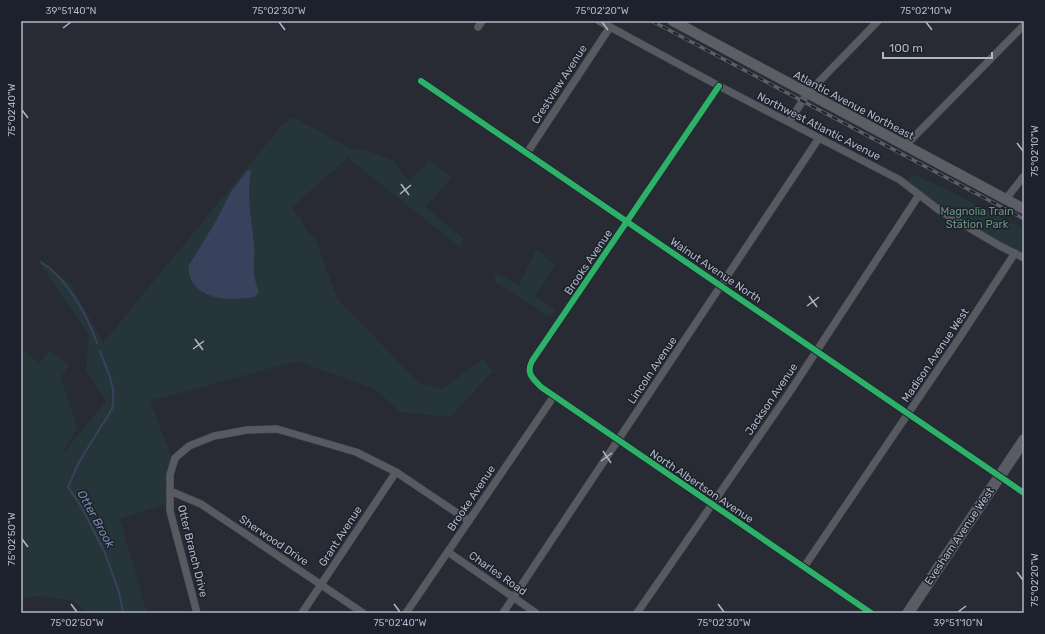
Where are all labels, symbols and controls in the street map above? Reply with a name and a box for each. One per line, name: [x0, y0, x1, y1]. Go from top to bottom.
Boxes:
text: 39°51'40"N: [46, 5, 96, 17]
text: 75°02'30"W: [252, 5, 306, 17]
text: 75°02'20"W: [575, 5, 629, 17]
text: 75°02'10"W: [900, 5, 952, 17]
scale bar: [883, 34, 992, 60]
text: 100 m: [889, 41, 923, 55]
street label: Crestview Avenue: [529, 42, 590, 126]
street label: Atlantic Avenue Northeast: [791, 68, 917, 143]
text: 75°02'40"W: [6, 83, 18, 137]
street label: Northwest Atlantic Avenue: [755, 90, 883, 163]
text: 75°02'10"W: [1029, 125, 1041, 177]
park label: Magnolia Train Station Park: [940, 205, 1014, 231]
street label: Brooks Avenue: [562, 227, 615, 297]
street label: Walnut Avenue North: [667, 235, 764, 306]
street label: Madison Avenue West: [899, 305, 972, 405]
street label: Lincoln Avenue: [625, 334, 680, 406]
street label: Jackson Avenue: [742, 361, 800, 438]
street label: North Albertson Avenue: [647, 447, 756, 526]
street label: Brooke Avenue: [445, 463, 498, 534]
street label: Evesham Avenue West: [922, 484, 997, 588]
water label: Otter Brook: [74, 488, 118, 551]
street label: Otter Branch Drive: [175, 503, 210, 599]
street label: Grant Avenue: [316, 504, 365, 569]
text: 75°02'50"W: [6, 512, 18, 566]
street label: Sherwood Drive: [237, 512, 311, 568]
street label: Charles Road: [466, 549, 529, 598]
text: 75°02'20"W: [1029, 553, 1041, 607]
text: 75°02'50"W: [50, 617, 104, 629]
text: 75°02'40"W: [373, 617, 427, 629]
text: 75°02'30"W: [697, 617, 751, 629]
text: 39°51'10"N: [933, 617, 983, 629]

